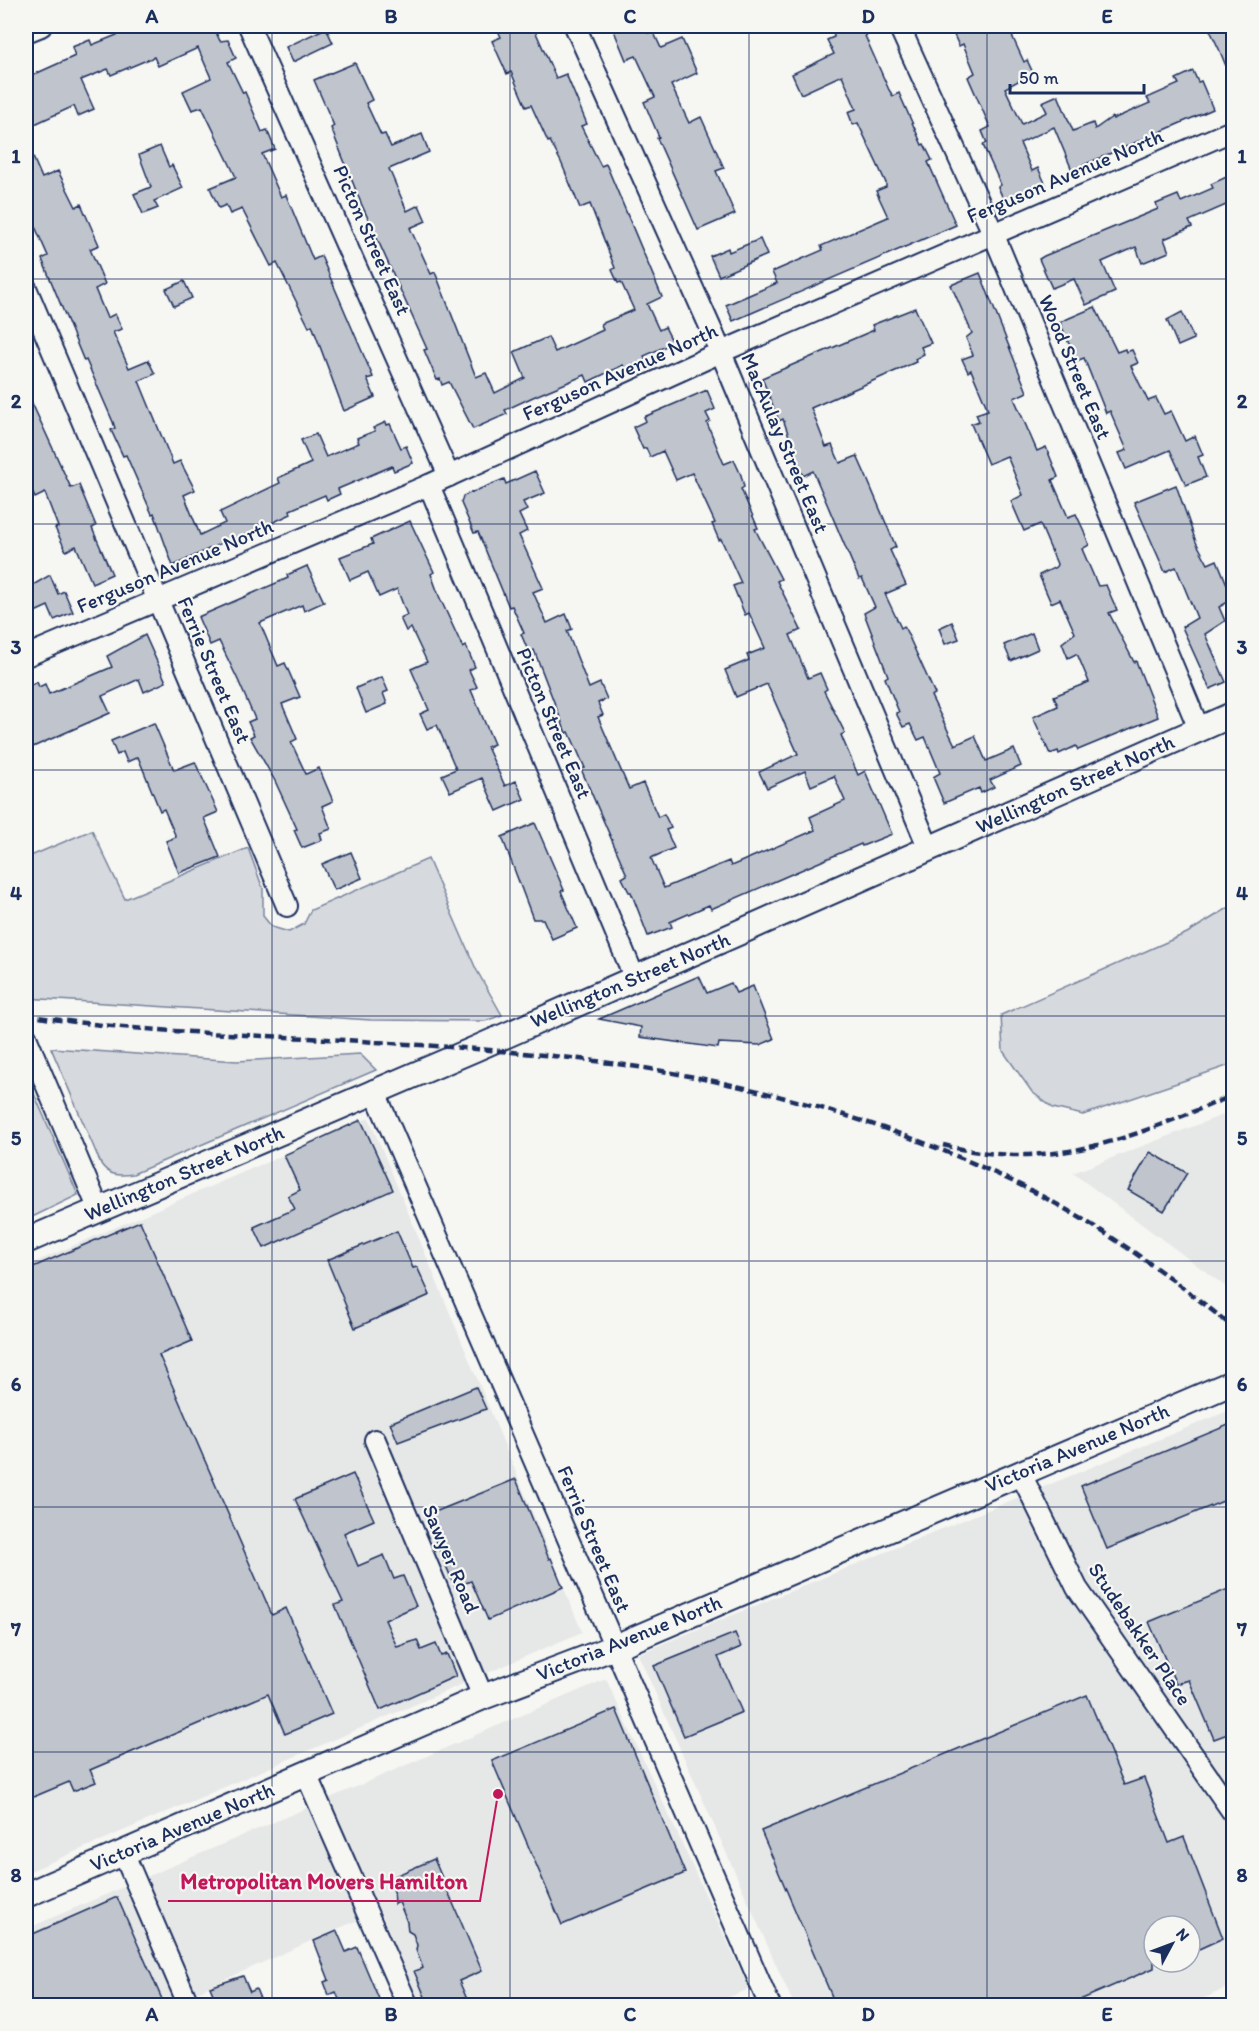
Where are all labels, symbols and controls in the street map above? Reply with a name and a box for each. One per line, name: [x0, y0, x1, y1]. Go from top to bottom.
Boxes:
text: A: [145, 4, 159, 28]
text: B: [385, 4, 398, 28]
text: C: [624, 4, 637, 28]
text: D: [861, 4, 875, 28]
text: E: [1101, 4, 1113, 28]
scale bar: [1010, 57, 1144, 95]
text: 50 m: [1019, 67, 1059, 89]
street label: Ferguson Avenue North: [963, 123, 1167, 228]
text: 1: [11, 144, 21, 168]
text: 1: [1237, 144, 1247, 168]
street label: Picton Street East: [328, 161, 417, 319]
street label: Wood Street East: [1034, 291, 1117, 443]
street label: Ferguson Avenue North: [518, 317, 721, 426]
street label: MacAulay Street East: [736, 349, 835, 537]
text: 2: [11, 389, 22, 413]
text: 2: [1237, 389, 1248, 413]
street label: Ferguson Avenue North: [73, 513, 277, 618]
street label: Ferrie Street East: [172, 593, 257, 747]
text: 3: [11, 635, 22, 659]
text: 3: [1237, 635, 1248, 659]
street label: Picton Street East: [511, 643, 598, 802]
street label: Wellington Street North: [972, 728, 1178, 839]
text: 4: [10, 881, 22, 905]
text: 4: [1236, 881, 1248, 905]
street label: Wellington Street North: [526, 926, 734, 1033]
street label: Wellington Street North: [80, 1119, 288, 1226]
text: 5: [11, 1126, 22, 1150]
text: 5: [1237, 1126, 1248, 1150]
text: 6: [11, 1372, 22, 1396]
text: 6: [1237, 1372, 1248, 1396]
street label: Victoria Avenue North: [981, 1397, 1173, 1498]
street label: Ferrie Street East: [552, 1462, 637, 1616]
street label: Sawyer Road: [417, 1501, 486, 1617]
street label: Studebakker Place: [1083, 1558, 1197, 1710]
street label: Victoria Avenue North: [532, 1589, 725, 1686]
text: 7: [10, 1617, 21, 1641]
text: 7: [1236, 1617, 1247, 1641]
street label: Victoria Avenue North: [86, 1776, 278, 1877]
callout: Metropolitan Movers Hamilton: [168, 1861, 480, 1901]
text: 8: [11, 1863, 22, 1887]
text: 8: [1237, 1863, 1248, 1887]
text: Metropolitan Movers Hamilton: [180, 1868, 468, 1895]
north arrow: [1142, 1914, 1202, 1974]
text: N: [1172, 1924, 1194, 1945]
text: A: [145, 2002, 159, 2026]
text: B: [385, 2002, 398, 2026]
text: C: [624, 2002, 637, 2026]
text: D: [861, 2002, 875, 2026]
text: E: [1101, 2002, 1113, 2026]

